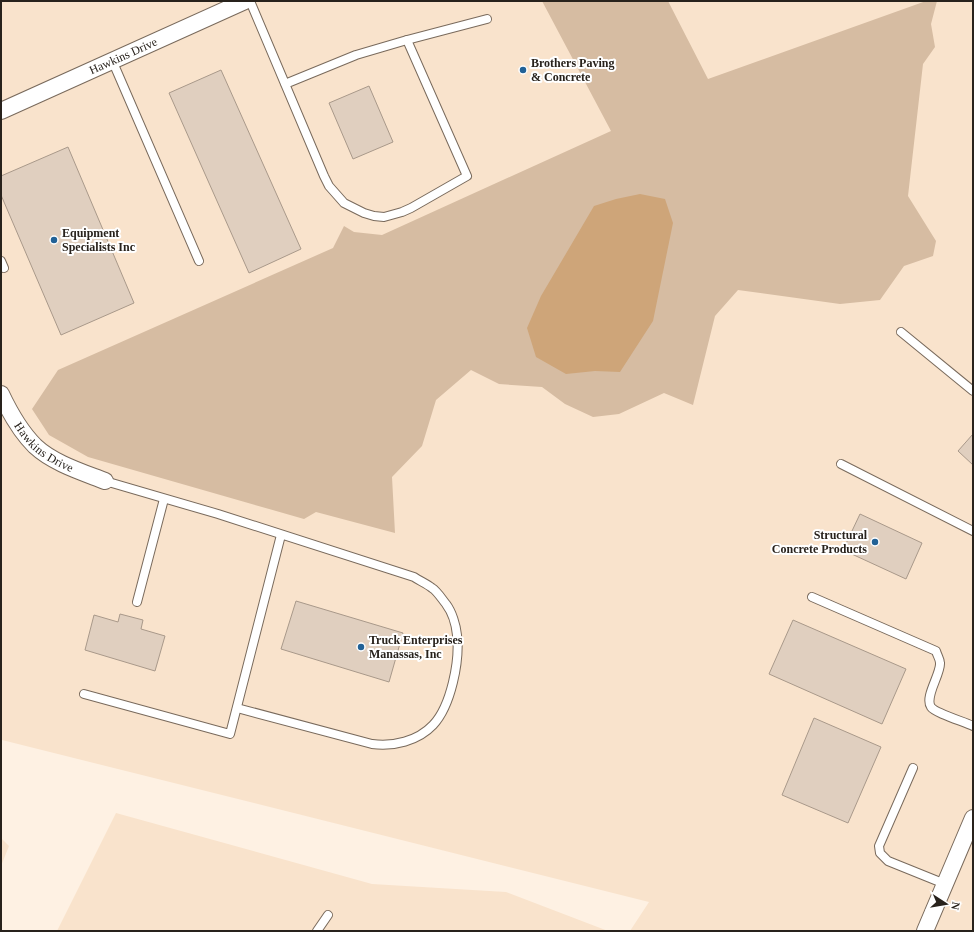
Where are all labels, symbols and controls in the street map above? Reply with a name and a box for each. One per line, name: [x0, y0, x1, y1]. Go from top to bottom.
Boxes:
street label: Hawkins Drive: [87, 35, 159, 77]
place label: Brothers Paving & Concrete: [531, 56, 614, 84]
marker: Brothers Paving & Concrete: [518, 65, 528, 75]
place label: Equipment Specialists Inc: [62, 226, 136, 254]
marker: Equipment Specialists Inc: [49, 235, 59, 245]
street label: Hawkins Drive: [11, 419, 76, 475]
place label: Structural Concrete Products: [772, 528, 868, 556]
marker: Structural Concrete Products: [870, 537, 880, 547]
place label: Truck Enterprises Manassas, Inc: [369, 633, 463, 661]
marker: Truck Enterprises Manassas, Inc: [356, 642, 366, 652]
north arrow: [926, 884, 966, 924]
text: N: [949, 901, 962, 911]

